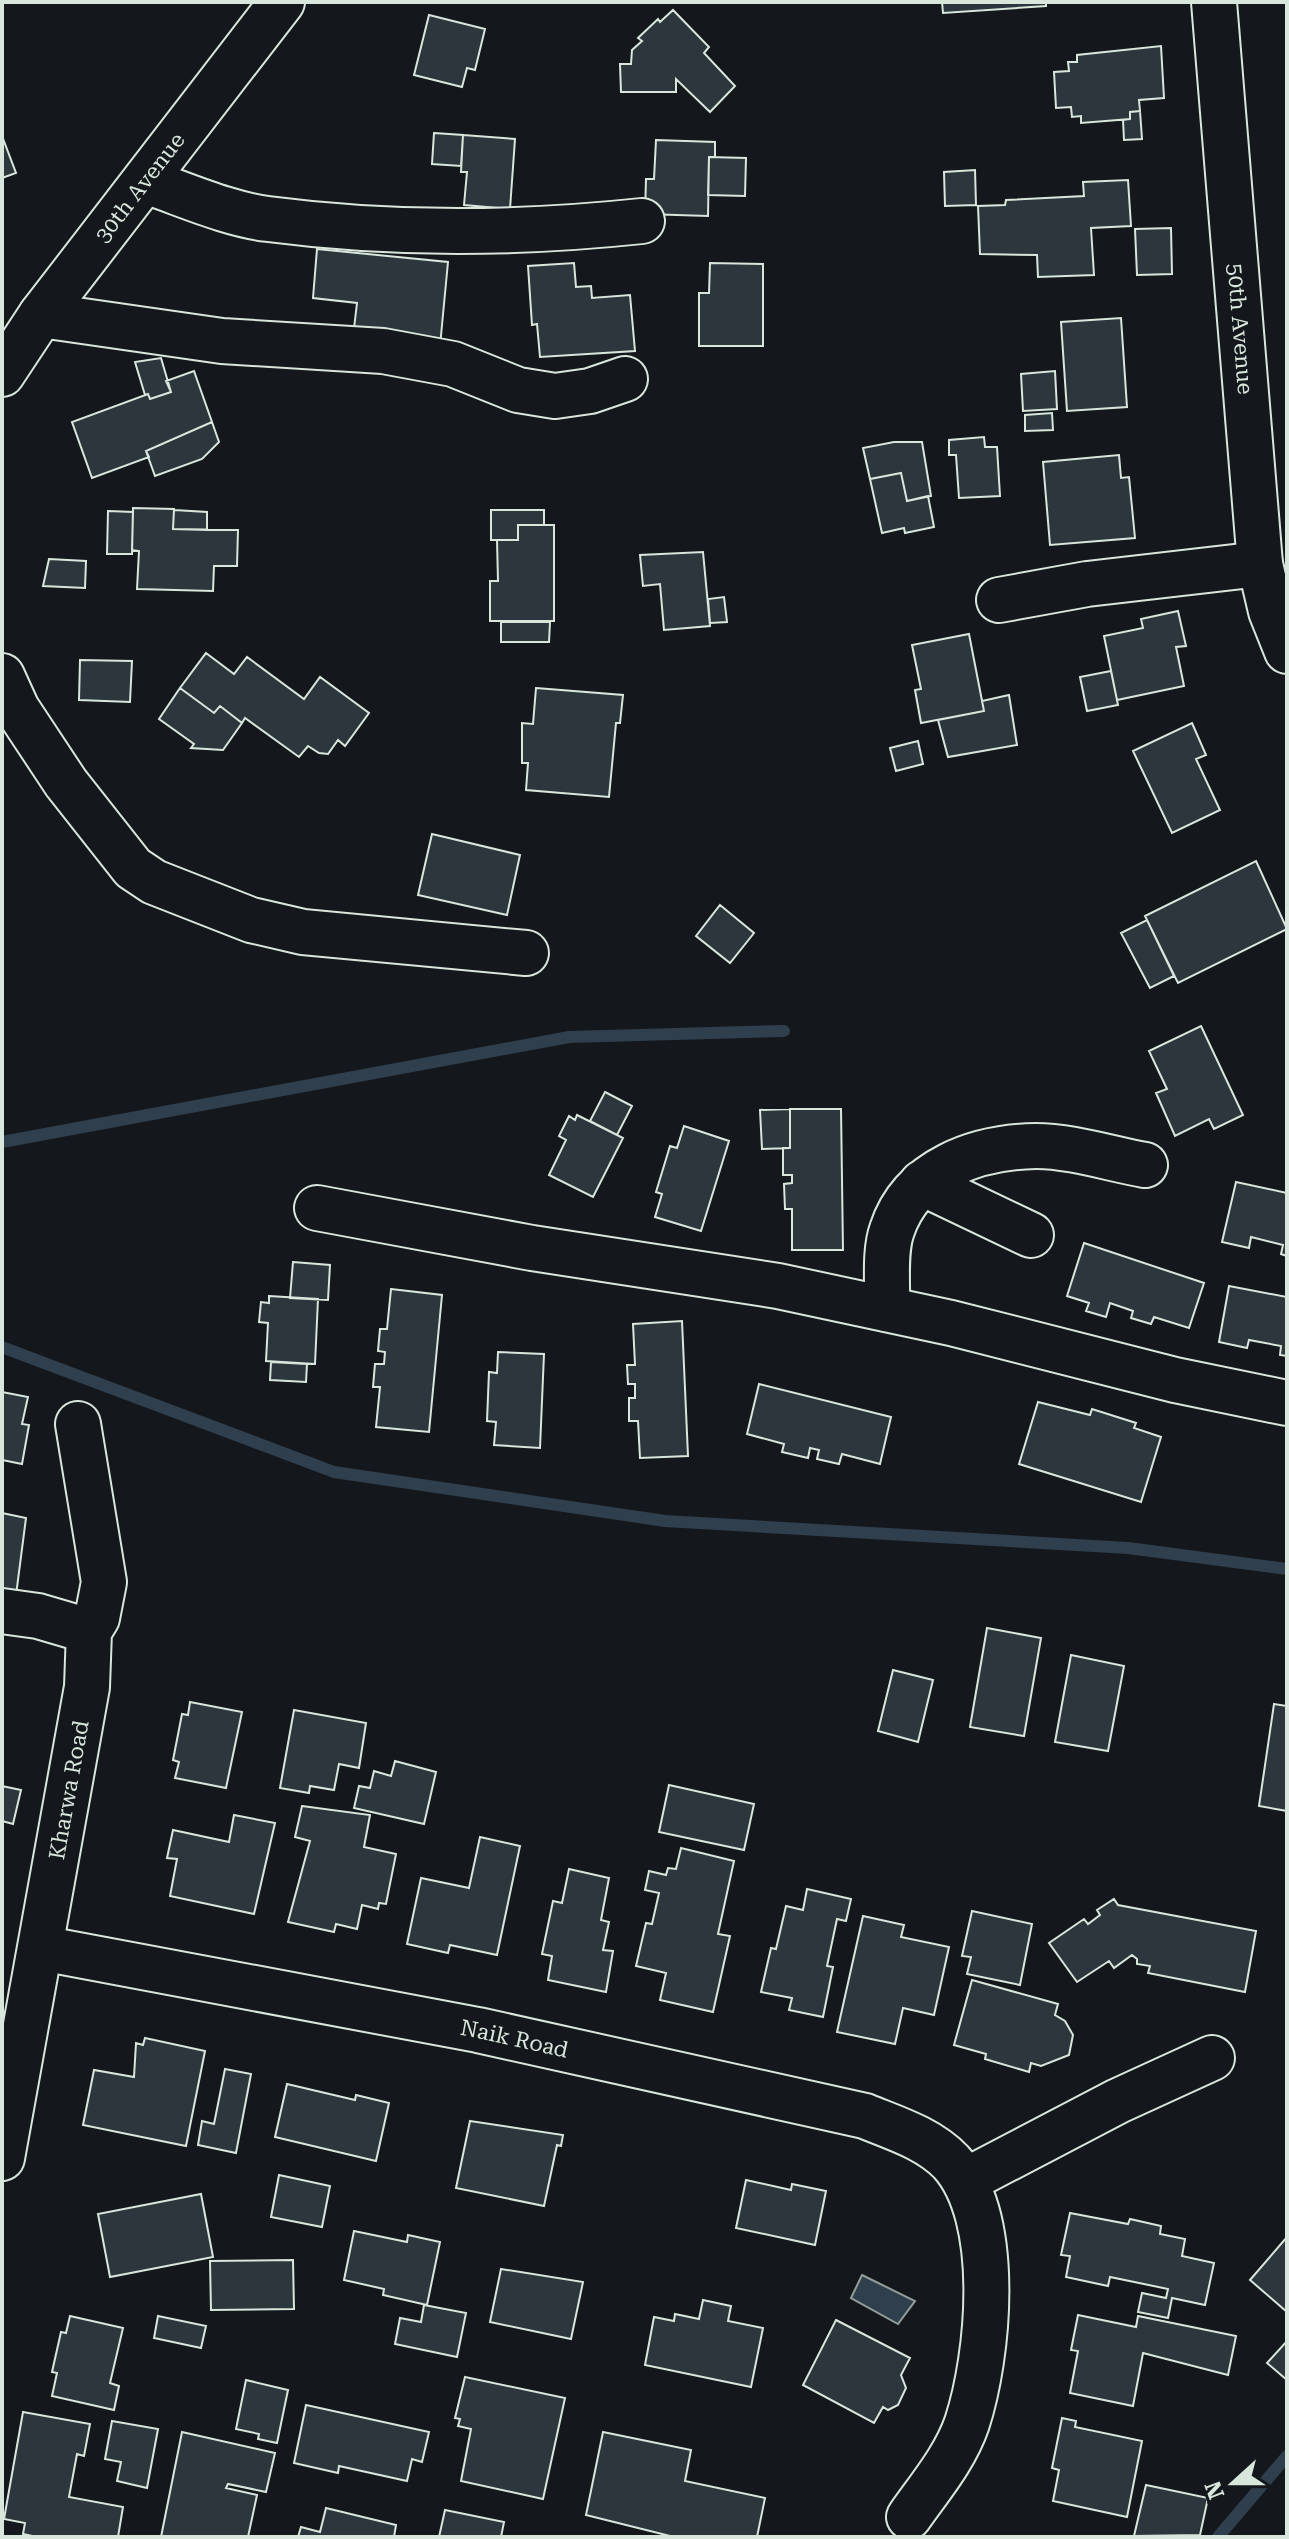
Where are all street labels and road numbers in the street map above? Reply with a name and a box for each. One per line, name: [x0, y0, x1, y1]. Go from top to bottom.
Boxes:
street label: 30th Avenue: [90, 128, 190, 247]
street label: 50th Avenue: [1222, 262, 1258, 396]
street label: Kharwa Road: [44, 1718, 94, 1862]
street label: Naik Road: [458, 2015, 571, 2063]

